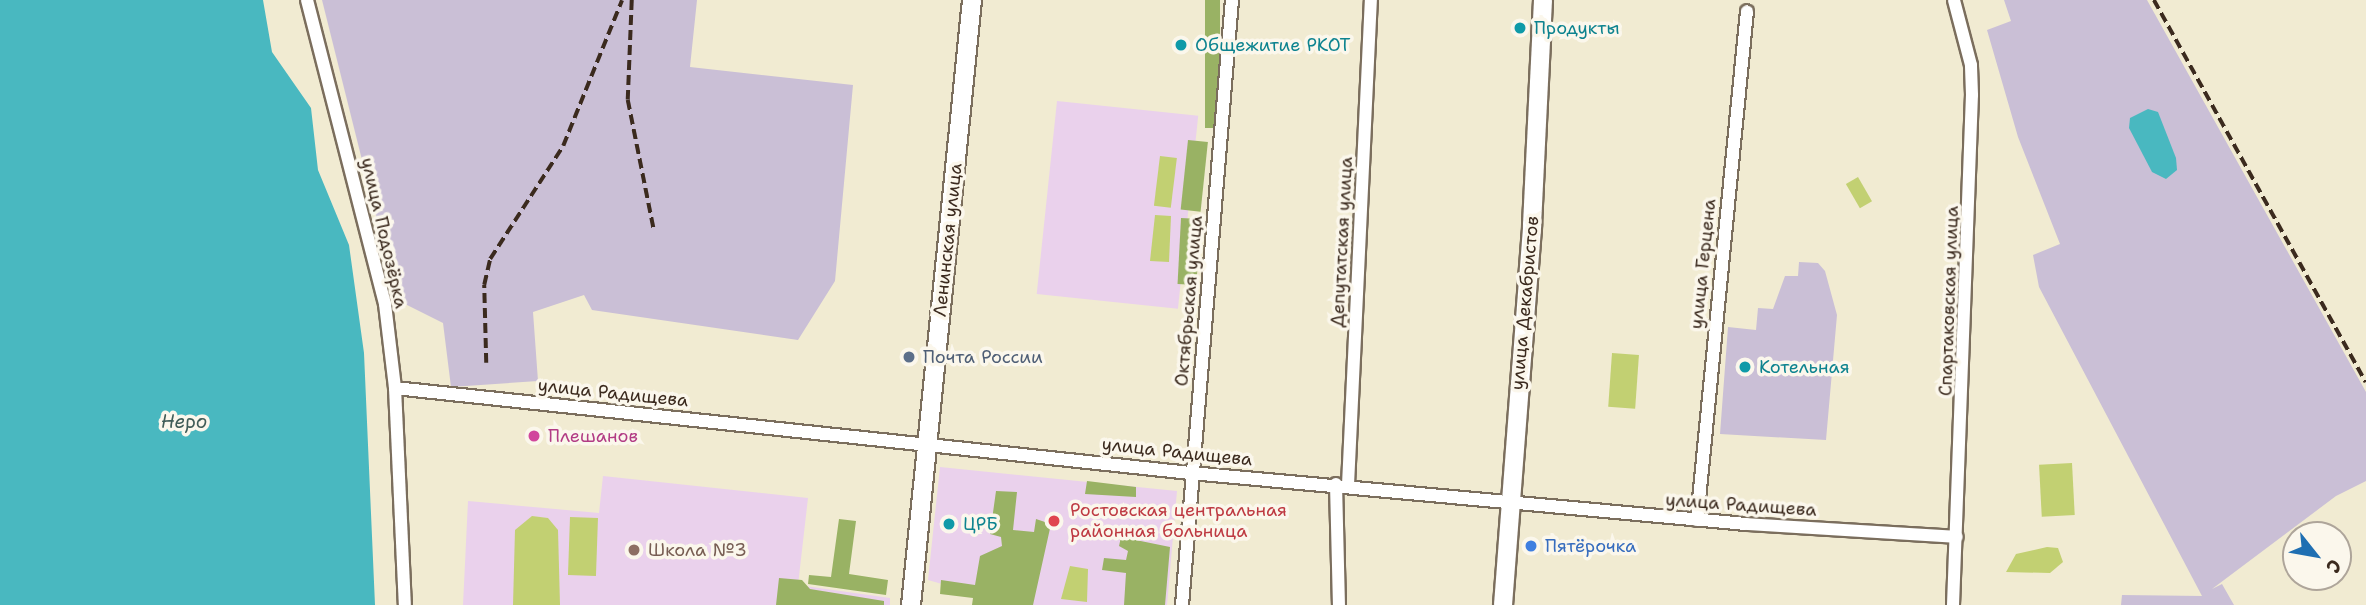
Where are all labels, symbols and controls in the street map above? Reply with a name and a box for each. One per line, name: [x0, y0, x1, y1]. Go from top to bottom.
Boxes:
place label: Продукты: [1534, 17, 1620, 39]
marker: Продукты: [1512, 20, 1528, 36]
place label: Общежитие РКОТ: [1195, 34, 1351, 56]
marker: Общежитие РКОТ: [1173, 37, 1189, 53]
street label: улица Подозёрка: [356, 156, 412, 310]
street label: Депутатская улица: [1327, 156, 1357, 328]
street label: Ленинская улица: [929, 162, 967, 318]
street label: улица Герцена: [1685, 198, 1721, 330]
street label: Спартаковская улица: [1935, 205, 1963, 397]
street label: Октябрьская улица: [1171, 215, 1207, 387]
street label: улица Декабристов: [1507, 215, 1543, 391]
place label: Почта России: [923, 346, 1043, 368]
marker: Почта России: [901, 349, 917, 365]
place label: Котельная: [1759, 356, 1850, 378]
marker: Котельная: [1737, 359, 1753, 375]
street label: улица Радищева: [537, 374, 689, 412]
water label: Неро: [161, 411, 207, 433]
place label: Плешанов: [548, 425, 638, 447]
marker: Плешанов: [526, 428, 542, 444]
street label: улица Радищева: [1101, 433, 1253, 471]
street label: улица Радищева: [1665, 489, 1817, 521]
place label: Ростовская центральная районная больница: [1070, 500, 1287, 542]
marker: Ростовская центральная районная больница: [1044, 511, 1064, 531]
place label: ЦРБ: [963, 513, 998, 535]
marker: ЦРБ: [941, 516, 957, 532]
north arrow: [2282, 521, 2352, 591]
place label: Пятёрочка: [1545, 535, 1636, 557]
marker: Пятёрочка: [1523, 538, 1539, 554]
place label: Школа №3: [648, 539, 747, 561]
marker: Школа №3: [626, 542, 642, 558]
text: С: [2320, 555, 2347, 577]

